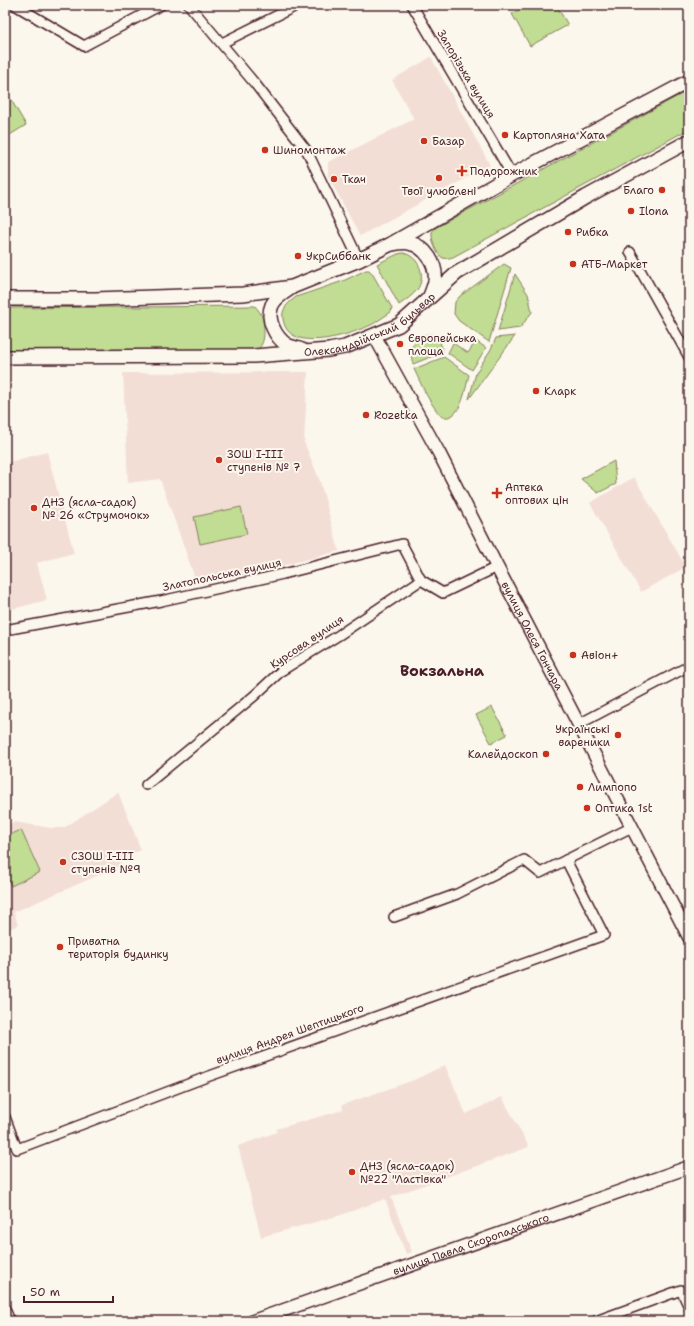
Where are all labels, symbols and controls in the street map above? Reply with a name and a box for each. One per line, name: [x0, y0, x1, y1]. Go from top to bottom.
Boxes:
street label: Запорізька вулиця: [434, 27, 498, 121]
place label: Картопляна Хата: [513, 128, 605, 143]
marker: Картопляна Хата: [500, 130, 510, 140]
place label: Базар: [432, 134, 464, 149]
marker: Базар: [419, 136, 429, 146]
place label: Шиномонтаж: [273, 143, 346, 158]
marker: Шиномонтаж: [260, 145, 270, 155]
place label: Подорожник: [470, 164, 538, 179]
marker: Подорожник: [457, 166, 467, 176]
place label: Ткач: [342, 172, 366, 187]
marker: Твої улюблені: [434, 173, 444, 183]
marker: Ткач: [329, 174, 339, 184]
place label: Благо: [623, 183, 654, 198]
place label: Твої улюблені: [402, 184, 476, 199]
marker: Благо: [657, 185, 667, 195]
place label: Ilona: [639, 204, 669, 219]
marker: Ilona: [626, 206, 636, 216]
place label: Рибка: [576, 225, 609, 240]
marker: Рибка: [563, 227, 573, 237]
place label: УкрСиббанк: [306, 249, 371, 264]
marker: УкрСиббанк: [293, 251, 303, 261]
place label: АТБ-Маркет: [581, 257, 648, 272]
marker: АТБ-Маркет: [568, 259, 578, 269]
street label: Олександрійський бульвар: [303, 289, 438, 359]
place label: Європейська площа: [408, 331, 477, 359]
marker: Європейська площа: [395, 339, 405, 349]
place label: Кларк: [544, 384, 576, 399]
marker: Кларк: [531, 386, 541, 396]
place label: Rozetka: [374, 408, 418, 423]
marker: Rozetka: [361, 410, 371, 420]
place label: ЗОШ І-ІІІ ступенів № 7: [227, 447, 301, 475]
marker: ЗОШ І-ІІІ ступенів № 7: [214, 455, 224, 465]
place label: Аптека оптових цін: [505, 480, 568, 508]
marker: Аптека оптових цін: [492, 488, 502, 498]
place label: ДНЗ (ясла-садок) № 26 «Струмочок»: [42, 495, 150, 523]
marker: ДНЗ (ясла-садок) № 26 «Струмочок»: [29, 503, 39, 513]
street label: Златопольська вулиця: [161, 555, 283, 595]
street label: вулиця Олеся Гончара: [498, 579, 567, 693]
street label: Курсова вулиця: [267, 612, 347, 672]
place label: Авіон+: [581, 648, 619, 663]
marker: Авіон+: [568, 650, 578, 660]
district label: Вокзальна: [400, 661, 485, 681]
place label: Українські вареники: [555, 722, 610, 750]
marker: Українські вареники: [613, 730, 623, 740]
place label: Калейдоскоп: [468, 747, 538, 762]
marker: Калейдоскоп: [541, 749, 551, 759]
place label: Лимпопо: [588, 780, 637, 795]
marker: Лимпопо: [575, 782, 585, 792]
place label: Оптика 1st: [595, 801, 653, 816]
marker: Оптика 1st: [582, 803, 592, 813]
place label: СЗОШ І-ІІІ ступенів №9: [71, 849, 141, 877]
marker: СЗОШ І-ІІІ ступенів №9: [58, 857, 68, 867]
place label: Приватна територія будинку: [68, 934, 169, 962]
marker: Приватна територія будинку: [55, 942, 65, 952]
street label: вулиця Андрея Шептицького: [214, 1000, 366, 1068]
place label: ДНЗ (ясла-садок) №22 "Ластівка": [360, 1159, 454, 1187]
marker: ДНЗ (ясла-садок) №22 "Ластівка": [347, 1167, 357, 1177]
street label: вулиця Павла Скоропадського: [391, 1209, 551, 1279]
scale bar: [24, 1278, 113, 1304]
text: 50 m: [30, 1284, 60, 1300]

